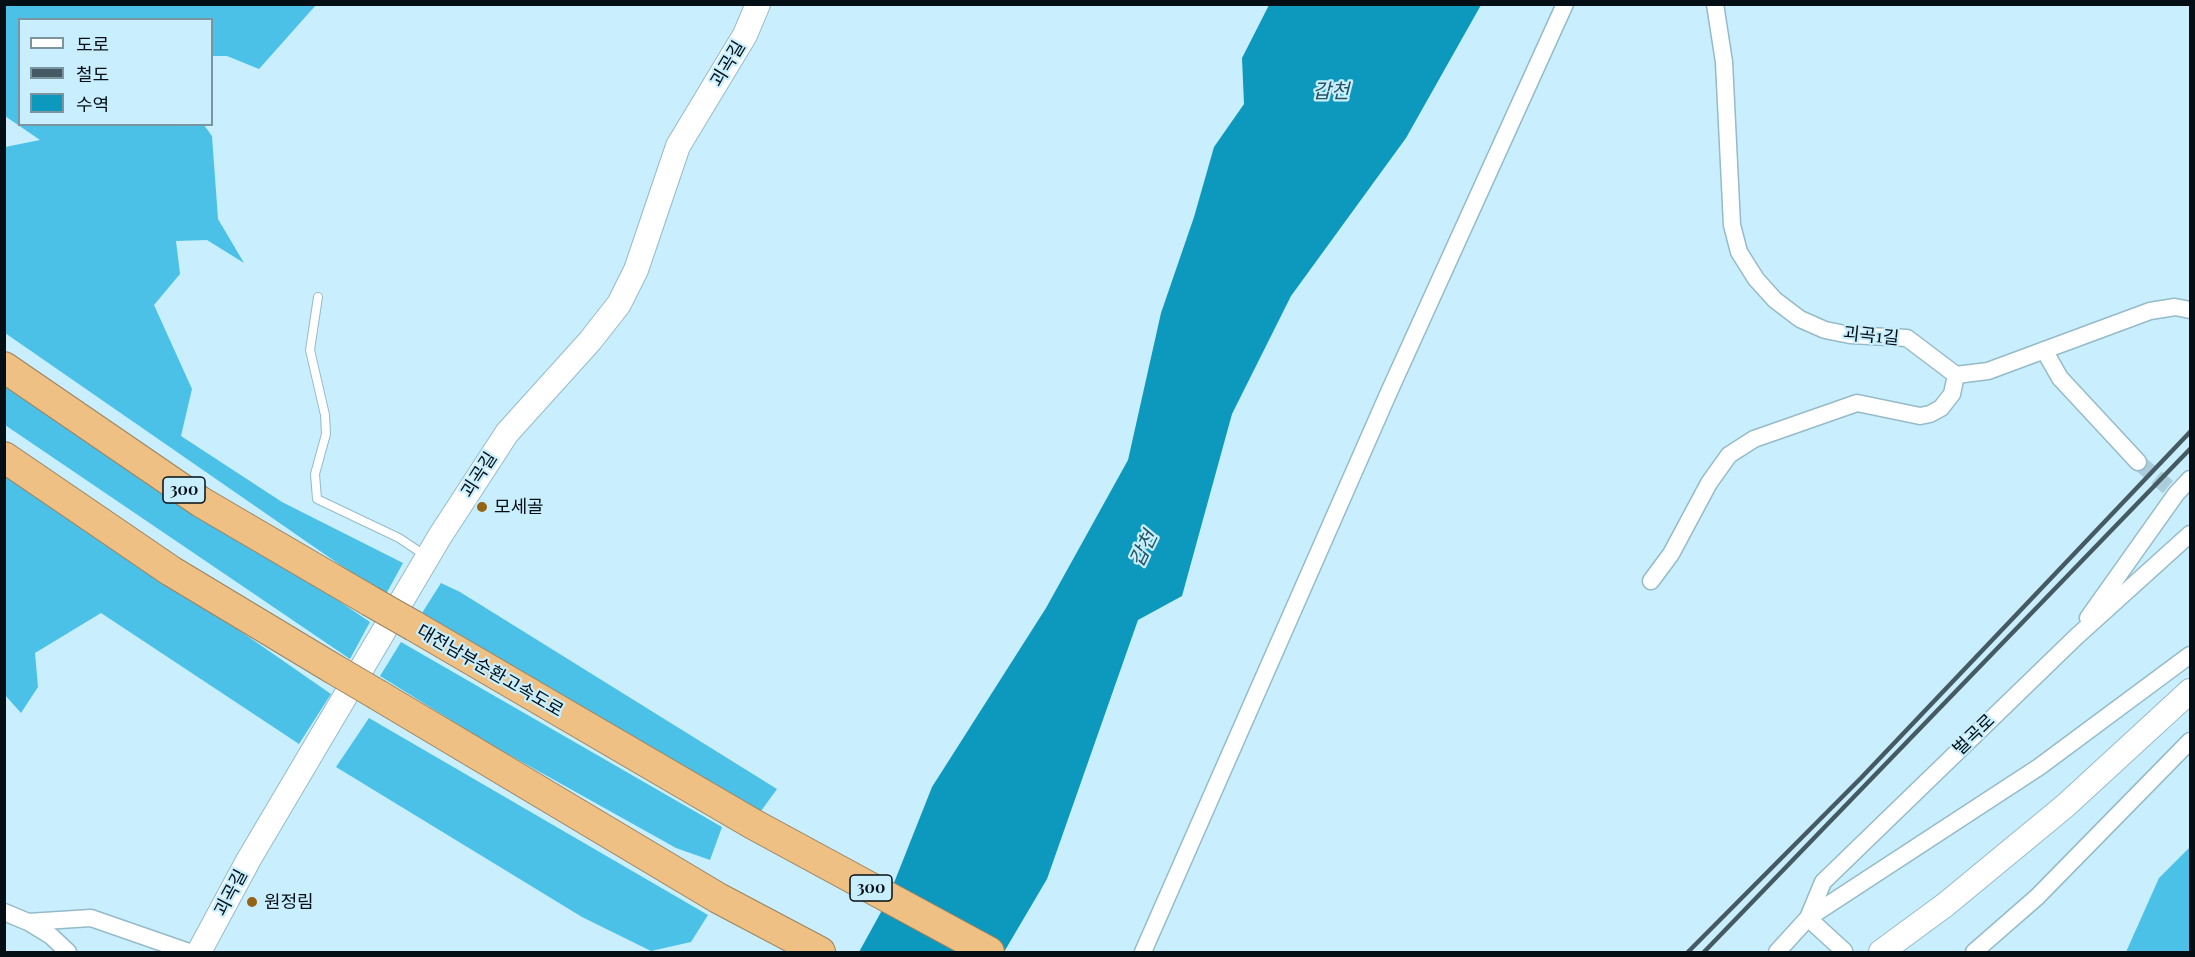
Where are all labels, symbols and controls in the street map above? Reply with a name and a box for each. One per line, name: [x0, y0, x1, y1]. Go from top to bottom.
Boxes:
legend: [18, 18, 213, 126]
text: 도로: [76, 32, 109, 56]
street label: 괴곡길: [706, 37, 750, 91]
text: 철도: [76, 62, 109, 86]
water label: 갑천: [1313, 80, 1349, 104]
text: 수역: [76, 92, 109, 116]
street label: 괴곡1길: [1842, 322, 1900, 350]
street label: 괴곡길: [456, 448, 502, 502]
road number: 300: [163, 477, 205, 503]
place label: 모세골: [494, 496, 544, 518]
marker: 모세골: [475, 500, 489, 514]
water label: 갑천: [1125, 527, 1163, 571]
street label: 대전남부순환고속도로: [413, 620, 567, 722]
street label: 벌곡로: [1949, 710, 1999, 760]
street label: 괴곡길: [210, 866, 252, 920]
road number: 300: [850, 875, 892, 901]
place label: 원정림: [264, 891, 314, 913]
marker: 원정림: [245, 895, 259, 909]

